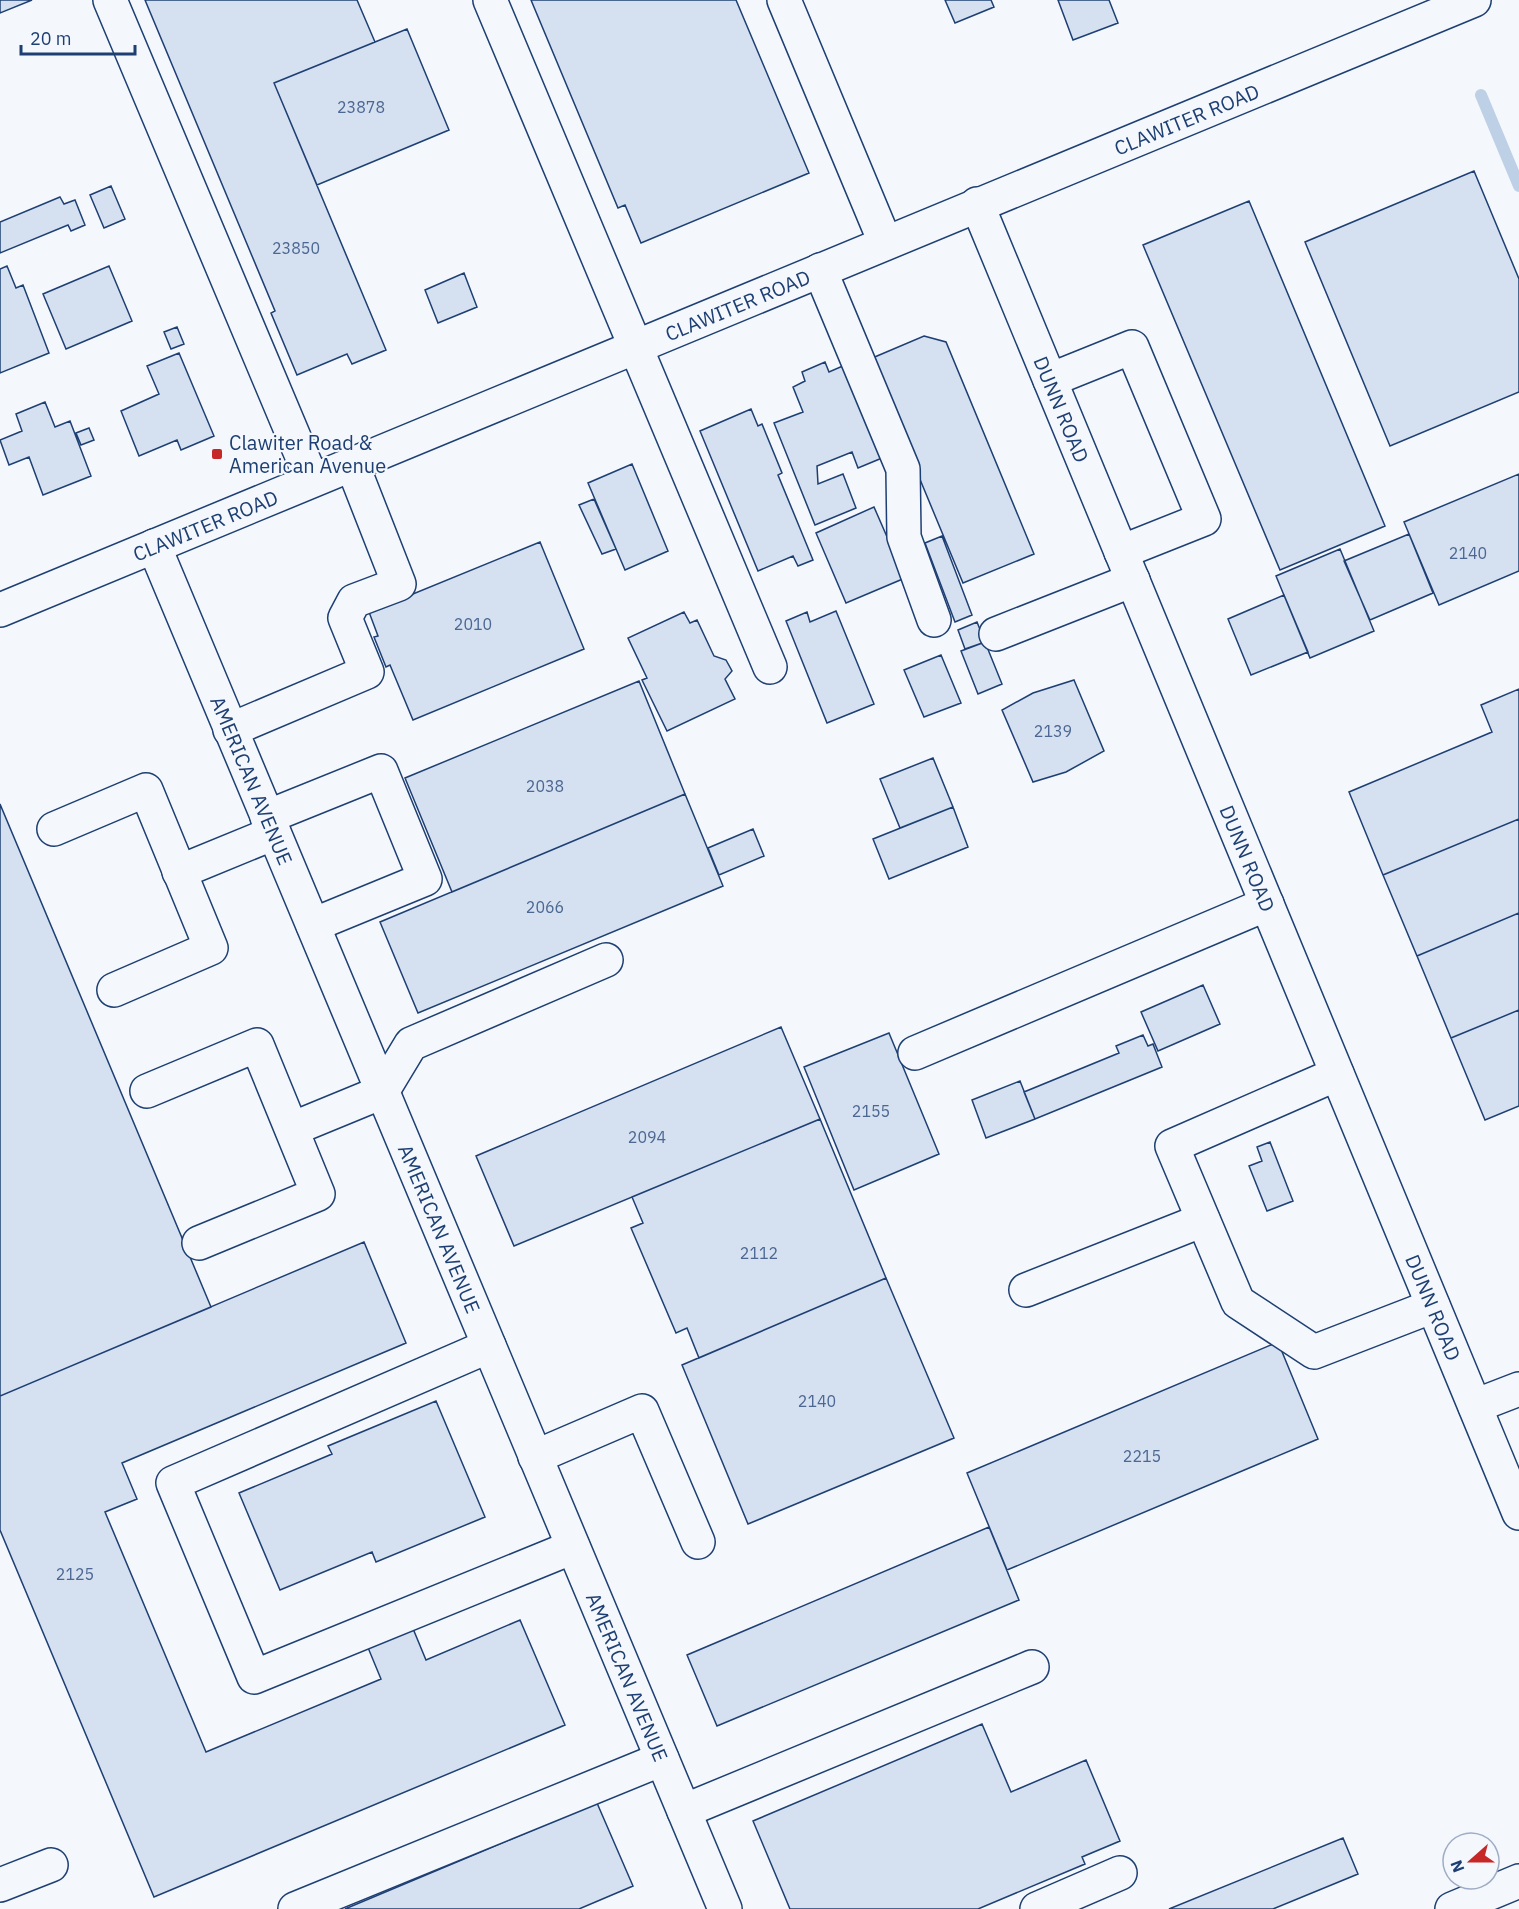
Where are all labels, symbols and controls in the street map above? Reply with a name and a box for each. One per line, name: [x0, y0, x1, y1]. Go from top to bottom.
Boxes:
scale bar: [21, 18, 135, 56]
text: 20 m: [30, 27, 72, 50]
street label: CLAWITER ROAD: [1110, 77, 1263, 161]
house number: 23878: [337, 97, 385, 117]
house number: 23850: [272, 238, 320, 258]
street label: CLAWITER ROAD: [661, 263, 814, 347]
street label: DUNN ROAD: [1028, 352, 1096, 466]
place label: Clawiter Road & American Avenue: [229, 429, 386, 479]
marker: Clawiter Road & American Avenue: [210, 447, 224, 461]
street label: CLAWITER ROAD: [129, 483, 282, 567]
house number: 2140: [1449, 543, 1487, 563]
house number: 2010: [454, 614, 492, 634]
street label: AMERICAN AVENUE: [205, 692, 300, 869]
house number: 2139: [1034, 721, 1072, 741]
house number: 2038: [526, 776, 564, 796]
street label: DUNN ROAD: [1214, 801, 1282, 915]
house number: 2066: [526, 897, 564, 917]
house number: 2155: [852, 1101, 890, 1121]
house number: 2094: [628, 1127, 666, 1147]
street label: AMERICAN AVENUE: [393, 1140, 487, 1317]
house number: 2112: [740, 1243, 778, 1263]
street label: DUNN ROAD: [1400, 1250, 1468, 1364]
house number: 2140: [798, 1391, 836, 1411]
house number: 2215: [1123, 1446, 1161, 1466]
house number: 2125: [56, 1564, 94, 1584]
street label: AMERICAN AVENUE: [580, 1588, 675, 1765]
north arrow: [1441, 1831, 1501, 1891]
text: N: [1446, 1857, 1468, 1875]

